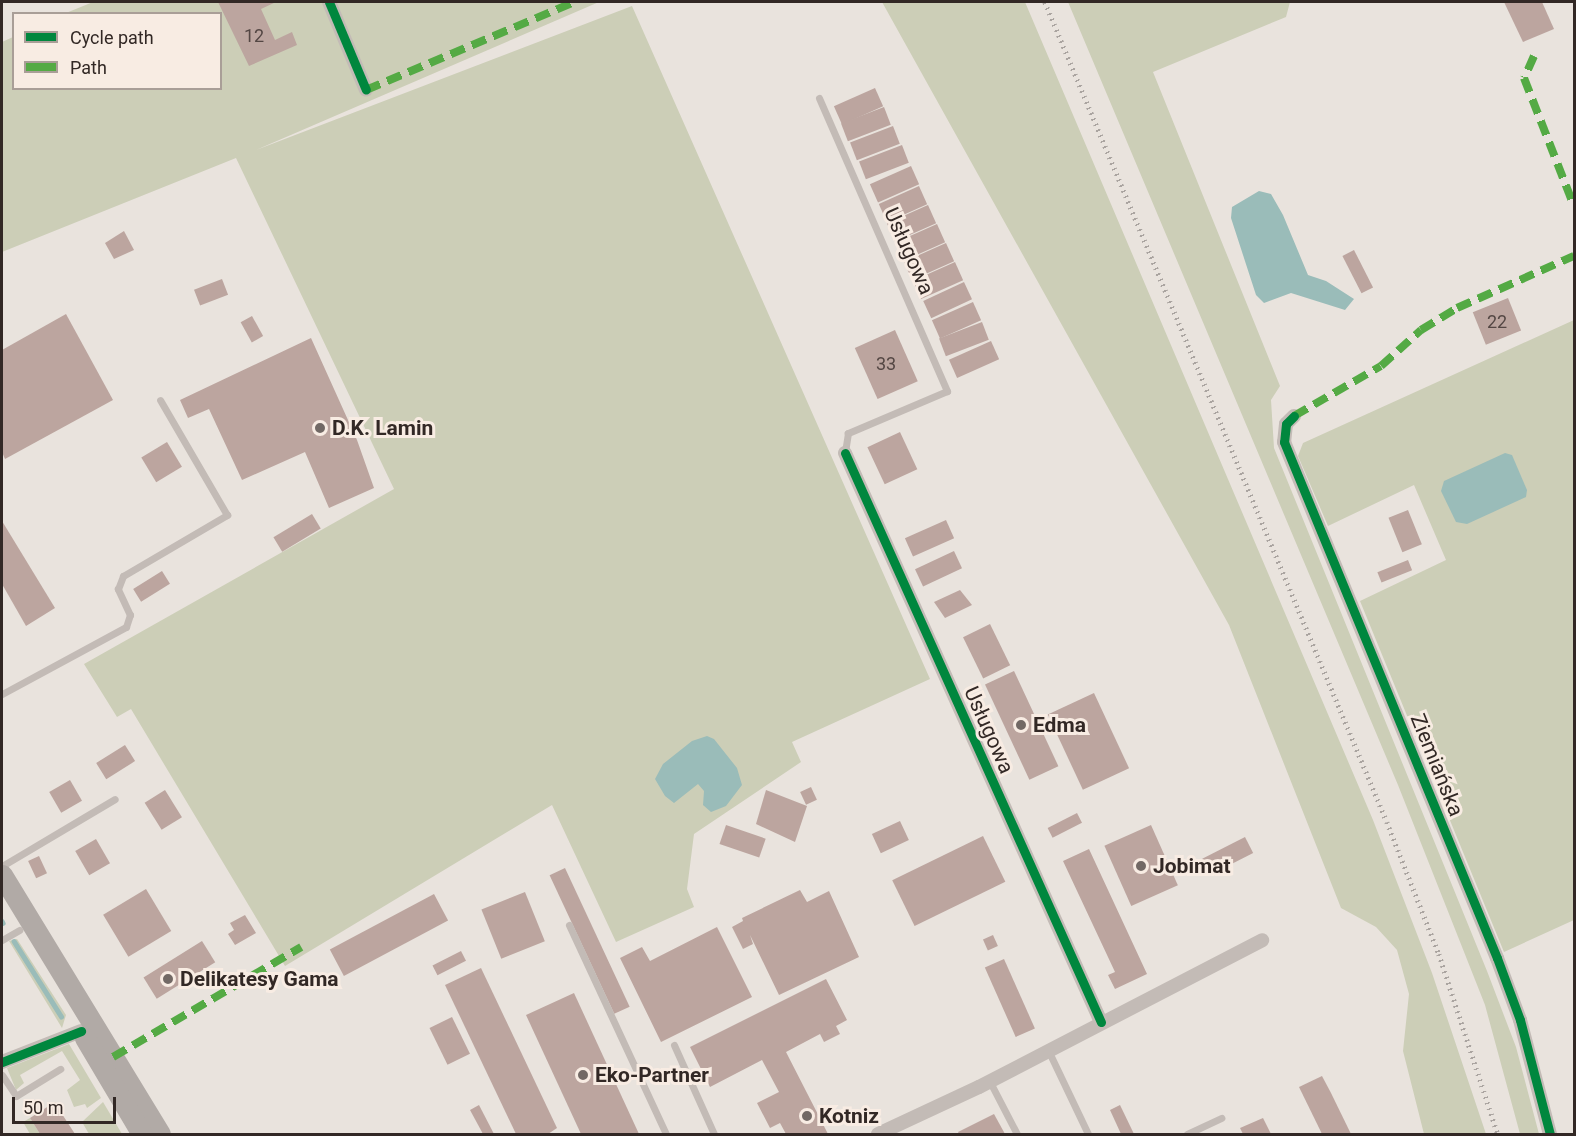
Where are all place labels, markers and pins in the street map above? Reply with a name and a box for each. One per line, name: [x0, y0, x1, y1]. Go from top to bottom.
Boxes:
place label: D.K. Lamin: [332, 415, 433, 441]
marker: D.K. Lamin: [313, 421, 327, 435]
place label: Edma: [1033, 712, 1086, 738]
marker: Edma: [1014, 718, 1028, 732]
place label: Jobimat: [1153, 853, 1230, 879]
marker: Jobimat: [1134, 859, 1148, 873]
place label: Delikatesy Gama: [180, 966, 339, 992]
marker: Delikatesy Gama: [161, 972, 175, 986]
place label: Eko-Partner: [595, 1062, 709, 1088]
marker: Eko-Partner: [576, 1068, 590, 1082]
place label: Kotniz: [819, 1103, 879, 1129]
marker: Kotniz: [800, 1109, 814, 1123]

